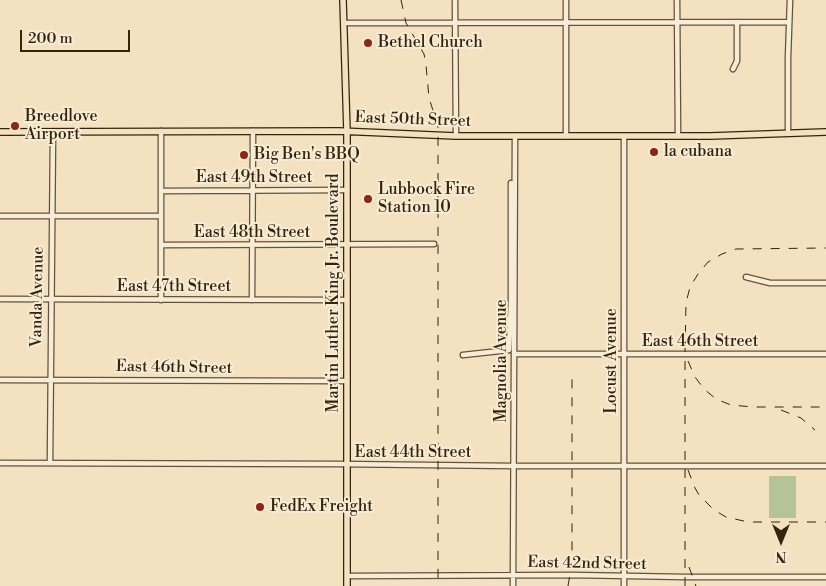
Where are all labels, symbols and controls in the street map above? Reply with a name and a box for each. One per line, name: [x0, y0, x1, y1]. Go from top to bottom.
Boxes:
scale bar: [22, 20, 132, 52]
text: 200 m: [28, 29, 73, 48]
place label: Bethel Church: [378, 33, 483, 53]
marker: Bethel Church: [362, 37, 374, 49]
place label: Breedlove Airport: [25, 107, 97, 145]
street label: East 50th Street: [354, 108, 472, 132]
marker: Breedlove Airport: [9, 120, 21, 132]
place label: la cubana: [664, 142, 732, 162]
place label: Big Ben's BBQ: [254, 145, 360, 165]
marker: la cubana: [648, 146, 660, 158]
marker: Big Ben's BBQ: [238, 149, 250, 161]
street label: East 49th Street: [196, 168, 312, 188]
street label: Martin Luther King Jr. Boulevard: [324, 173, 344, 413]
place label: Lubbock Fire Station 10: [378, 180, 475, 218]
marker: Lubbock Fire Station 10: [362, 193, 374, 205]
street label: East 48th Street: [194, 223, 310, 243]
street label: Vanda Avenue: [28, 246, 48, 348]
street label: East 47th Street: [117, 277, 231, 297]
street label: Magnolia Avenue: [492, 299, 512, 423]
street label: Locust Avenue: [602, 308, 622, 414]
street label: East 46th Street: [642, 332, 758, 352]
street label: East 46th Street: [116, 357, 232, 379]
street label: East 44th Street: [355, 443, 471, 463]
place label: FedEx Freight: [270, 497, 373, 517]
marker: FedEx Freight: [254, 501, 266, 513]
north arrow: [756, 516, 806, 566]
text: N: [775, 547, 787, 565]
street label: East 42nd Street: [527, 553, 647, 575]

